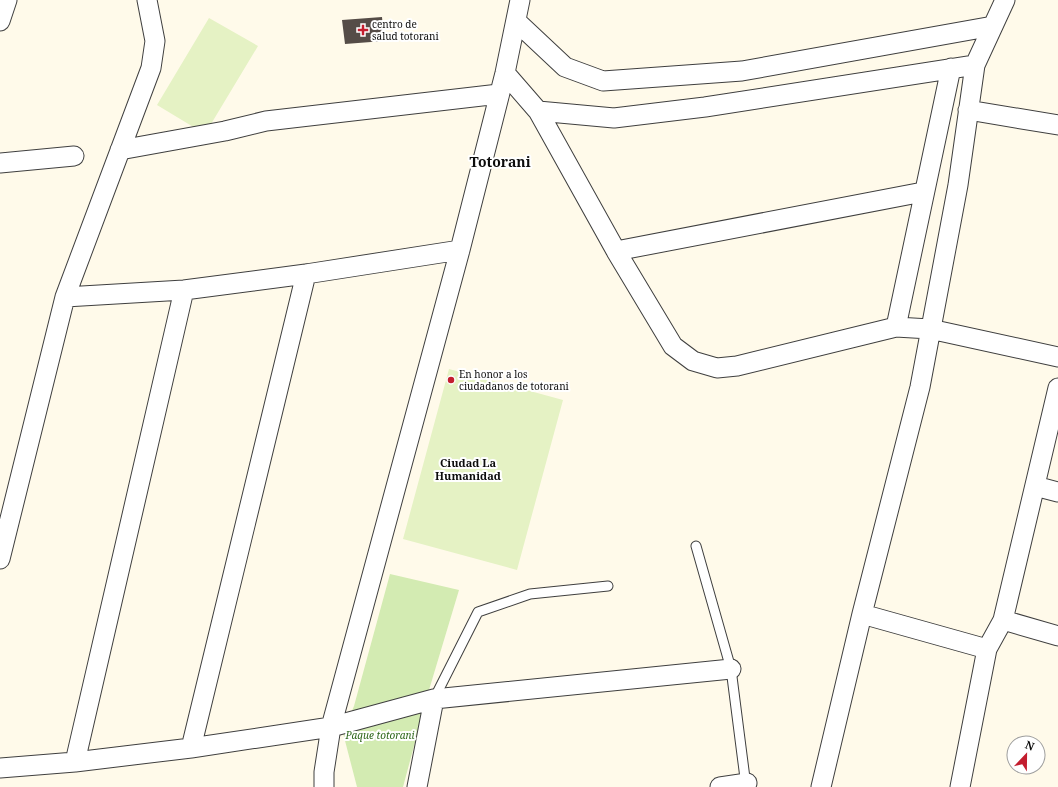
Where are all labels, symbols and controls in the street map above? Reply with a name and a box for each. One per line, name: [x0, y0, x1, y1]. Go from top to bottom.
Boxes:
place label: centro de salud totorani: [372, 17, 439, 43]
marker: centro de salud totorani: [357, 24, 369, 36]
district label: Totorani: [469, 152, 531, 171]
place label: En honor a los ciudadanos de totorani: [459, 367, 570, 393]
marker: En honor a los ciudadanos de totorani: [446, 375, 456, 385]
district label: Ciudad La Humanidad: [435, 455, 501, 483]
park label: Paque totorani: [344, 728, 415, 742]
north arrow: [1006, 735, 1046, 775]
text: N: [1023, 737, 1037, 754]

